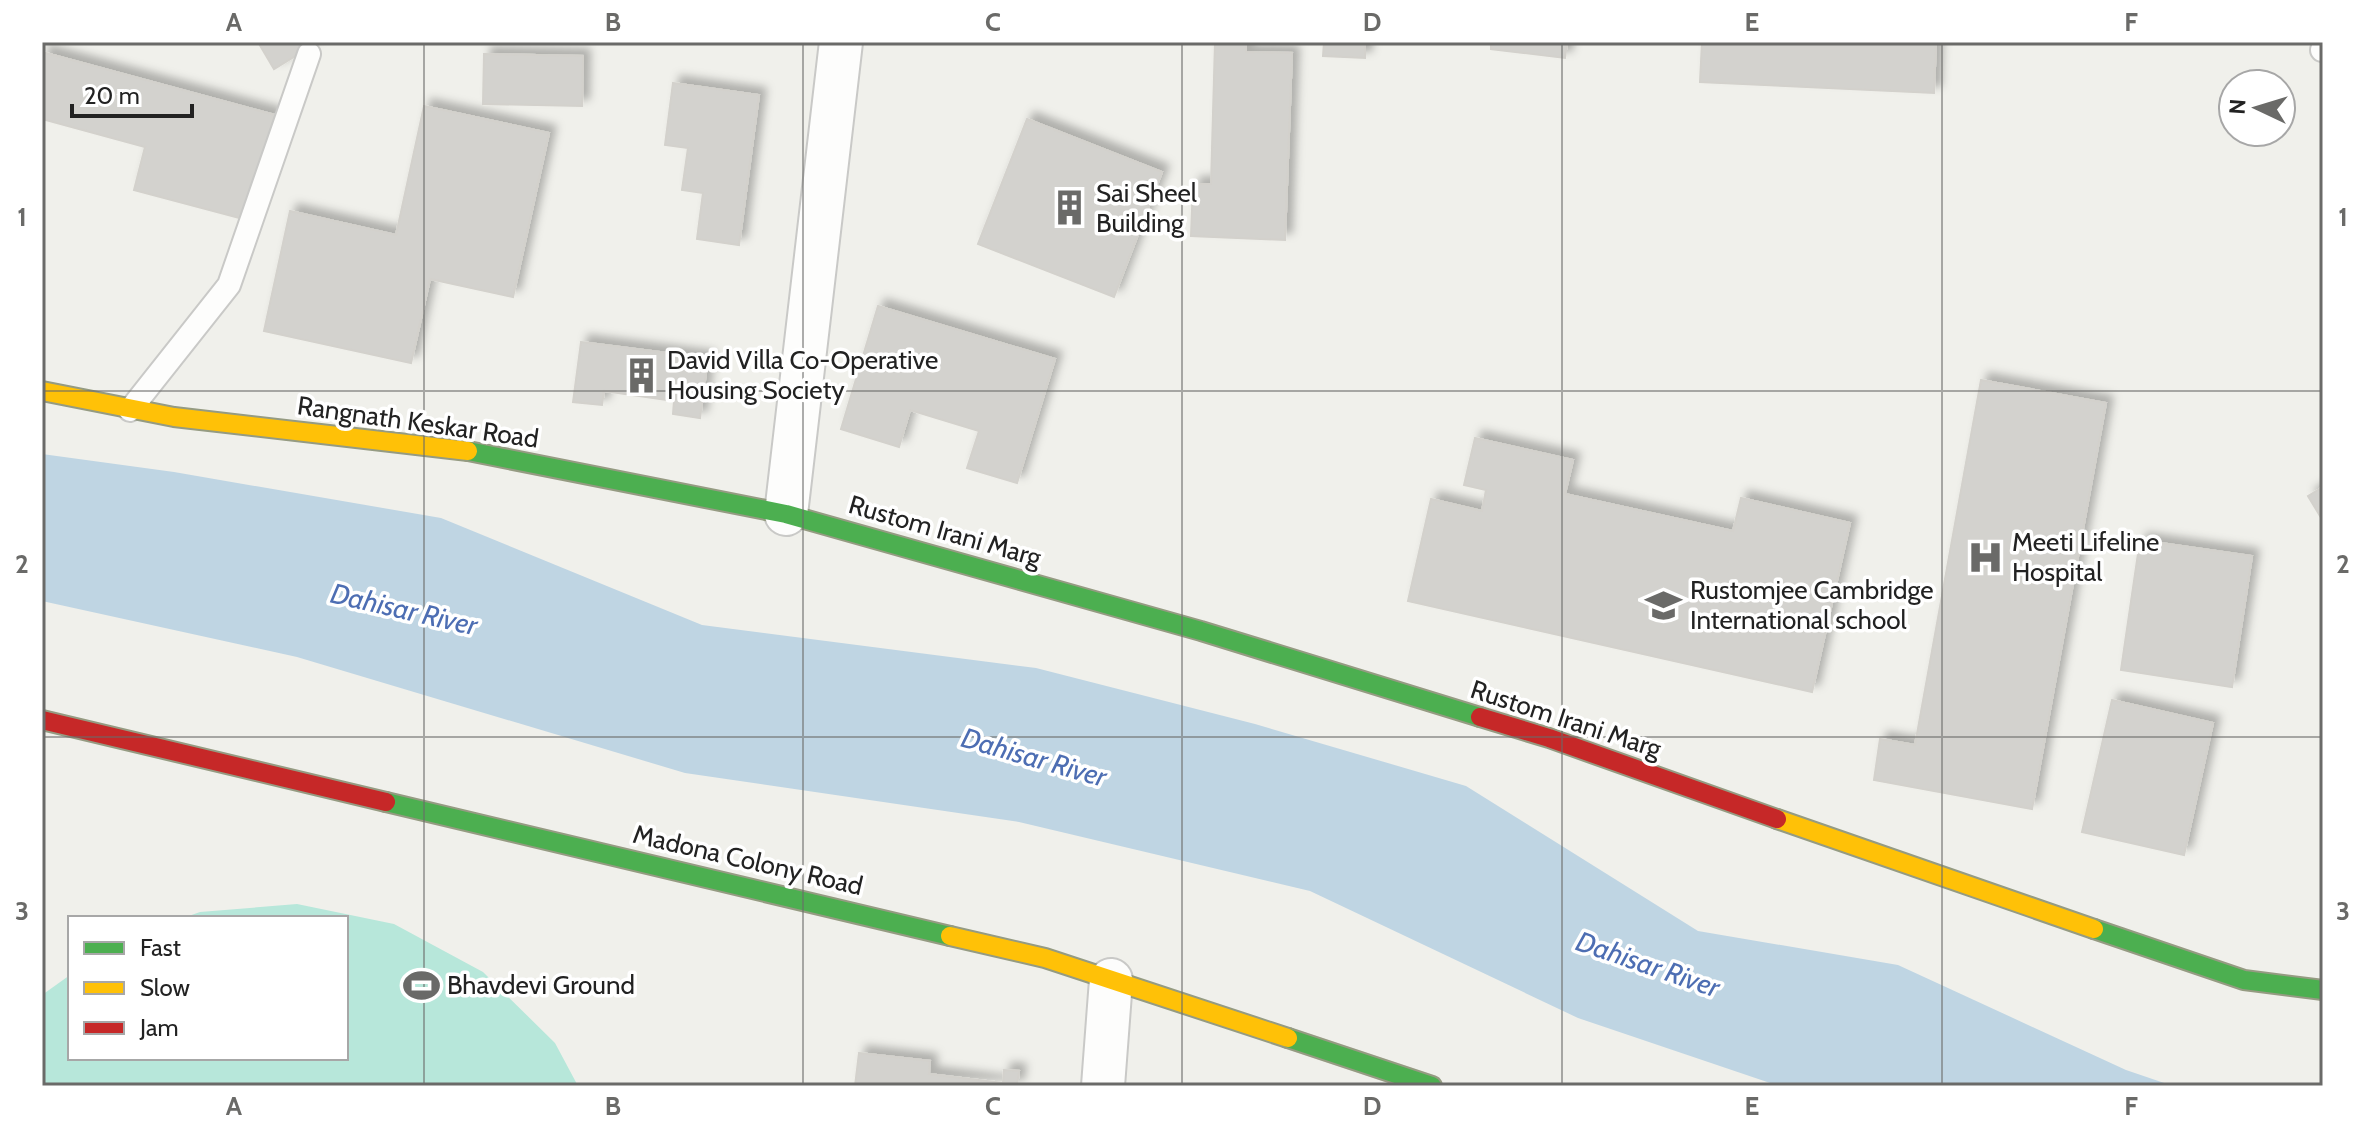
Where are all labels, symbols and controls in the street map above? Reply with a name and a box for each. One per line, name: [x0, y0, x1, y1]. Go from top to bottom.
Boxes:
text: A: [226, 6, 243, 38]
text: B: [605, 6, 621, 38]
text: C: [985, 6, 1001, 38]
text: D: [1363, 6, 1381, 38]
text: E: [1745, 6, 1759, 38]
text: F: [2124, 6, 2138, 38]
scale bar: [72, 68, 192, 118]
north arrow: [2217, 68, 2297, 148]
text: 20 m: [84, 81, 140, 110]
text: N: [2224, 98, 2252, 115]
place label: Sai Sheel Building: [1096, 177, 1197, 239]
building icon: Sai Sheel Building: [1051, 189, 1089, 227]
text: 1: [17, 201, 27, 233]
text: 1: [2338, 201, 2348, 233]
place label: David Villa Co-Operative Housing Society: [667, 344, 938, 406]
building icon: David Villa Co-Operative Housing Society: [622, 356, 660, 394]
street label: Rangnath Keskar Road: [295, 389, 541, 455]
street label: Rustom Irani Marg: [845, 488, 1046, 574]
place label: Meeti Lifeline Hospital: [2012, 526, 2159, 588]
hospital icon: Meeti Lifeline Hospital: [1967, 538, 2005, 576]
text: 2: [15, 548, 29, 580]
text: 2: [2336, 548, 2350, 580]
place label: Rustomjee Cambridge International school: [1690, 574, 1934, 636]
water label: Dahisar River: [327, 576, 482, 643]
school or university icon: Rustomjee Cambridge International school: [1645, 586, 1683, 624]
street label: Rustom Irani Marg: [1467, 673, 1666, 765]
water label: Dahisar River: [957, 720, 1112, 794]
street label: Madona Colony Road: [630, 818, 866, 902]
text: 3: [15, 895, 29, 927]
text: 3: [2336, 895, 2350, 927]
legend: [68, 916, 348, 1060]
water label: Dahisar River: [1572, 924, 1725, 1005]
text: Fast: [140, 933, 181, 962]
sports icon: Bhavdevi Ground: [402, 966, 440, 1004]
place label: Bhavdevi Ground: [447, 969, 635, 1001]
text: Slow: [140, 973, 190, 1002]
text: Jam: [139, 1013, 178, 1042]
text: A: [226, 1090, 243, 1122]
text: B: [605, 1090, 621, 1122]
text: C: [985, 1090, 1001, 1122]
text: D: [1363, 1090, 1381, 1122]
text: E: [1745, 1090, 1759, 1122]
text: F: [2124, 1090, 2138, 1122]

